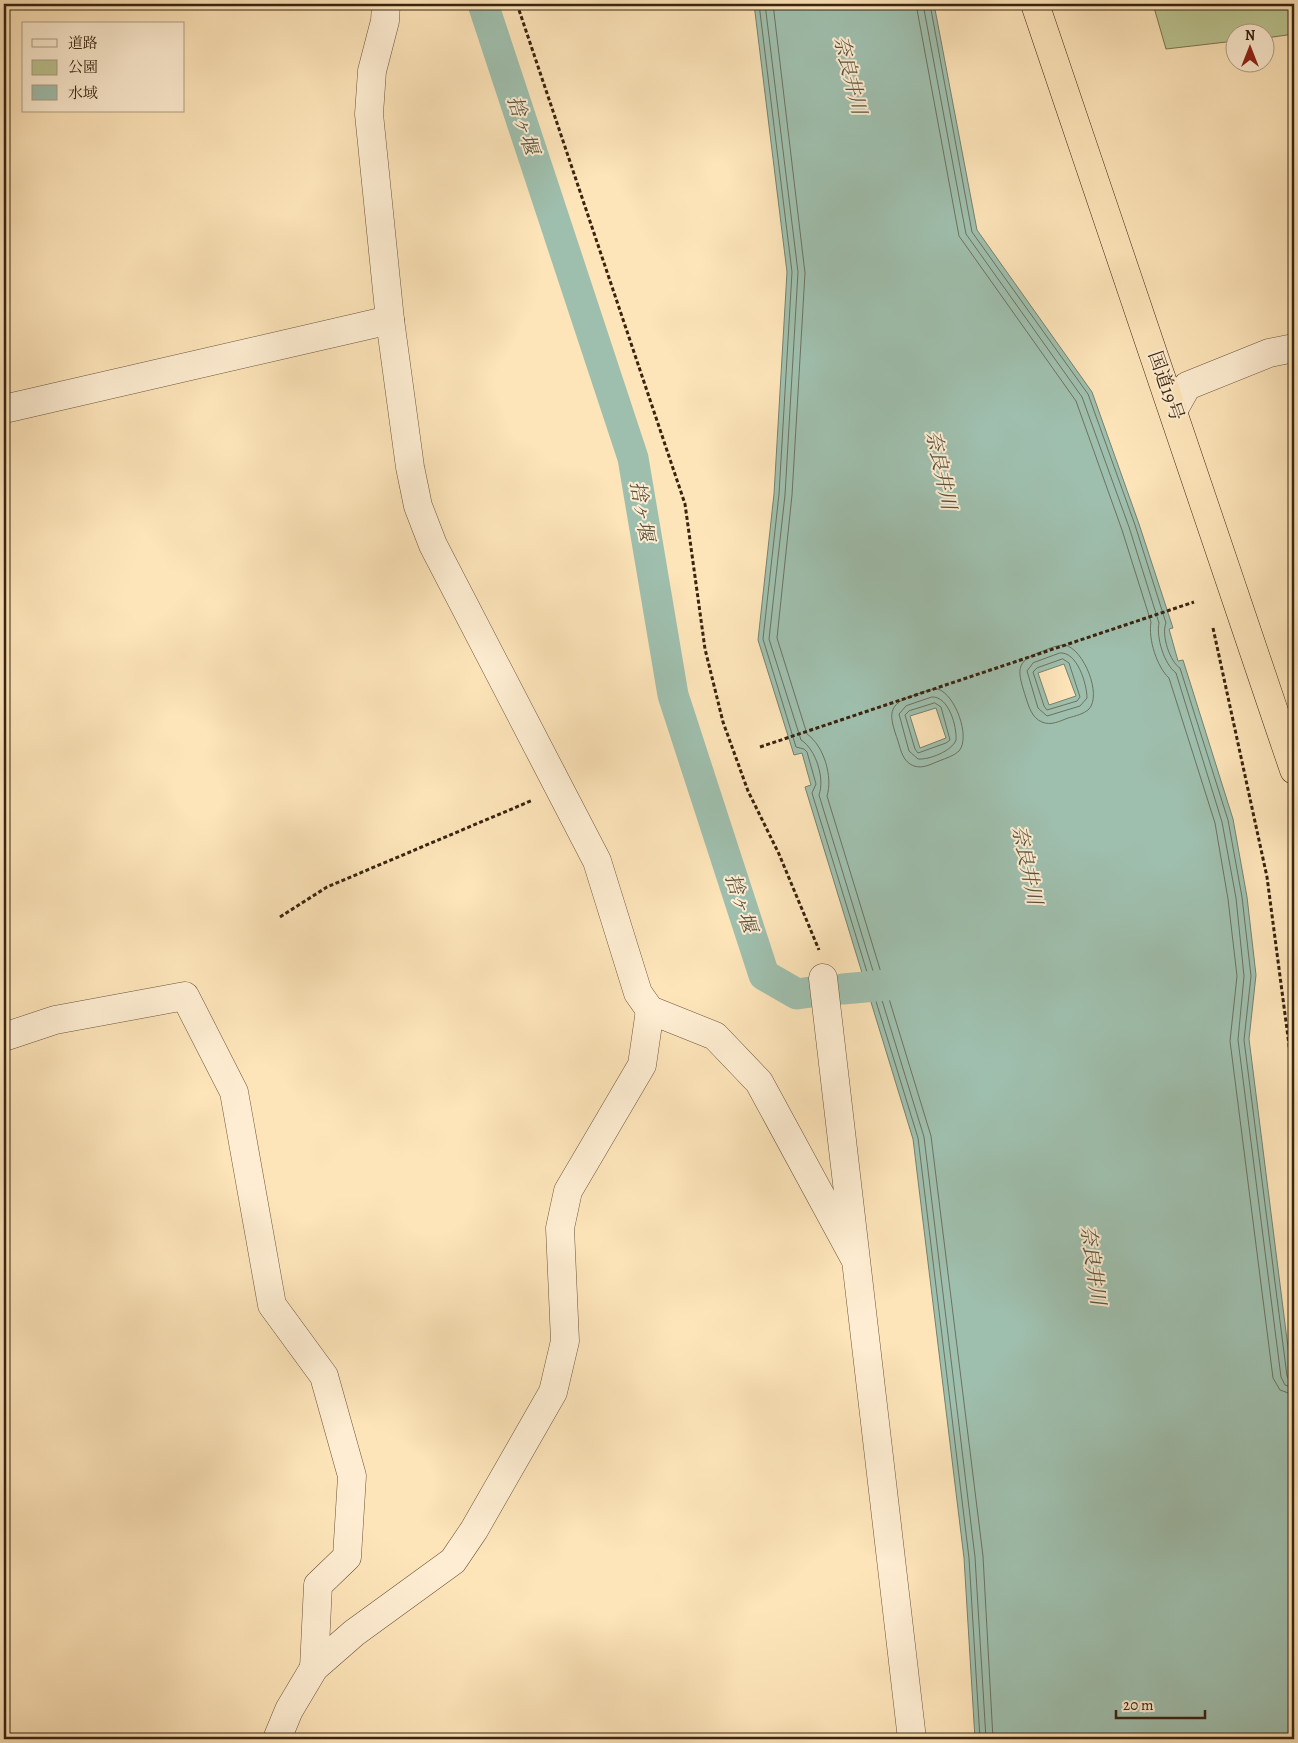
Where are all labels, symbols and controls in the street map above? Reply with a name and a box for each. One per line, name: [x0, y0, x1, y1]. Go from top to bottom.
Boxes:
legend: [22, 22, 185, 112]
north arrow: [1226, 22, 1276, 72]
text: N: [1245, 26, 1255, 45]
text: 道路: [68, 33, 98, 53]
water label: 奈良井川: [827, 33, 873, 119]
text: 公園: [68, 57, 98, 77]
text: 水域: [68, 83, 98, 103]
water label: 捨ヶ堰: [501, 92, 546, 161]
street label: 国道19号: [1142, 348, 1190, 424]
water label: 奈良井川: [919, 428, 963, 514]
water label: 捨ヶ堰: [623, 479, 661, 546]
water label: 奈良井川: [1005, 823, 1049, 909]
water label: 捨ヶ堰: [719, 870, 764, 939]
water label: 奈良井川: [1074, 1224, 1112, 1308]
scale bar: [1116, 1688, 1204, 1720]
text: 20 m: [1123, 1695, 1154, 1715]

